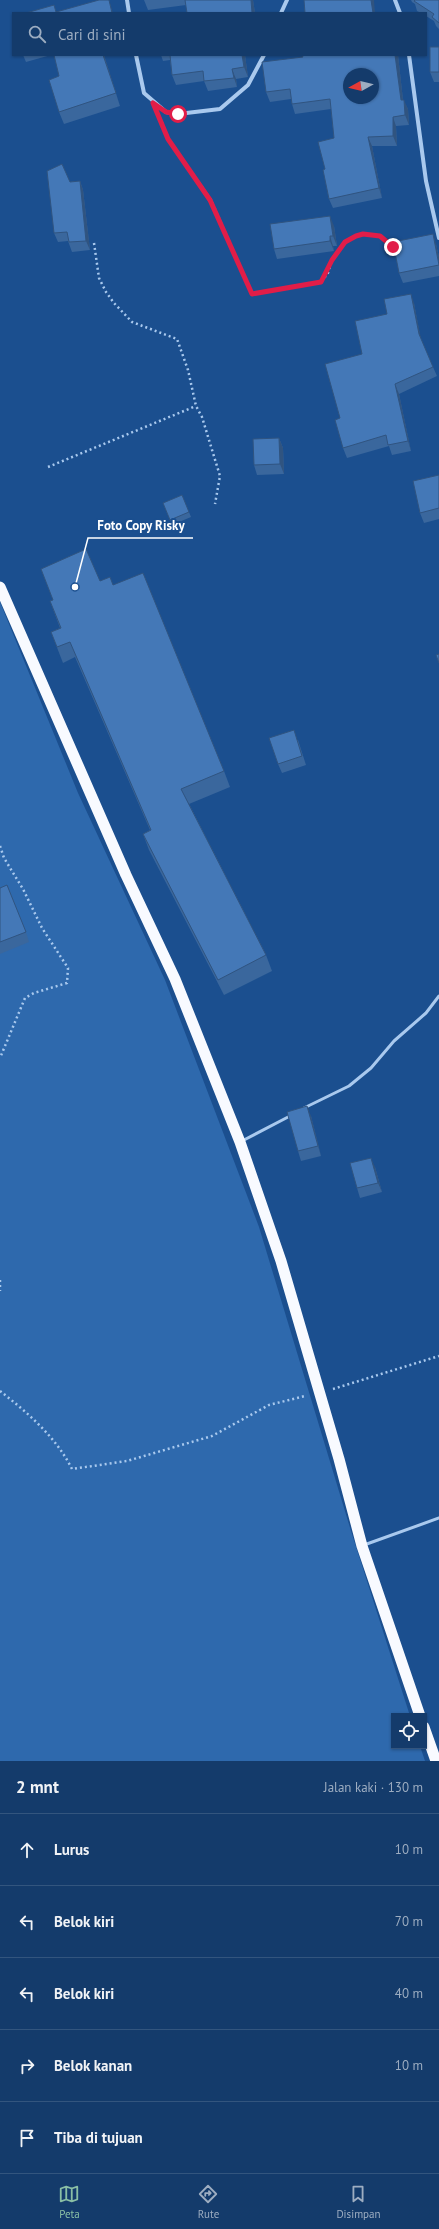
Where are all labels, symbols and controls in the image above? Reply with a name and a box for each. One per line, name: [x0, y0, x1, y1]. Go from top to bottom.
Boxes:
search box: [12, 12, 427, 56]
icon: search: [26, 23, 48, 45]
text: Cari di sini: [58, 25, 126, 44]
north arrow: [343, 68, 379, 104]
route start: [169, 105, 187, 123]
route end: [384, 238, 402, 256]
callout: Foto Copy Risky: [88, 513, 193, 538]
text: Foto Copy Risky: [97, 517, 185, 534]
map controls: [391, 1713, 427, 1749]
button: locate: [391, 1713, 427, 1749]
text: 2 mnt: [16, 1776, 59, 1798]
text: Jalan kaki · 130 m: [324, 1779, 423, 1796]
icon: ahead: [16, 1839, 38, 1861]
text: Lurus: [54, 1840, 89, 1859]
text: 10 m: [395, 1841, 423, 1858]
icon: left: [16, 1911, 38, 1933]
text: Belok kiri: [54, 1912, 114, 1931]
text: 70 m: [395, 1913, 423, 1930]
icon: left: [16, 1983, 38, 2005]
text: Belok kiri: [54, 1984, 114, 2003]
text: 40 m: [395, 1985, 423, 2002]
icon: right: [16, 2055, 38, 2077]
text: Belok kanan: [54, 2056, 132, 2075]
text: 10 m: [395, 2057, 423, 2074]
icon: arrive: [16, 2127, 38, 2149]
text: Tiba di tujuan: [54, 2128, 143, 2147]
tab: Peta: [58, 2183, 80, 2221]
tab: Rute: [197, 2183, 219, 2221]
tab: Disimpan: [336, 2183, 381, 2221]

